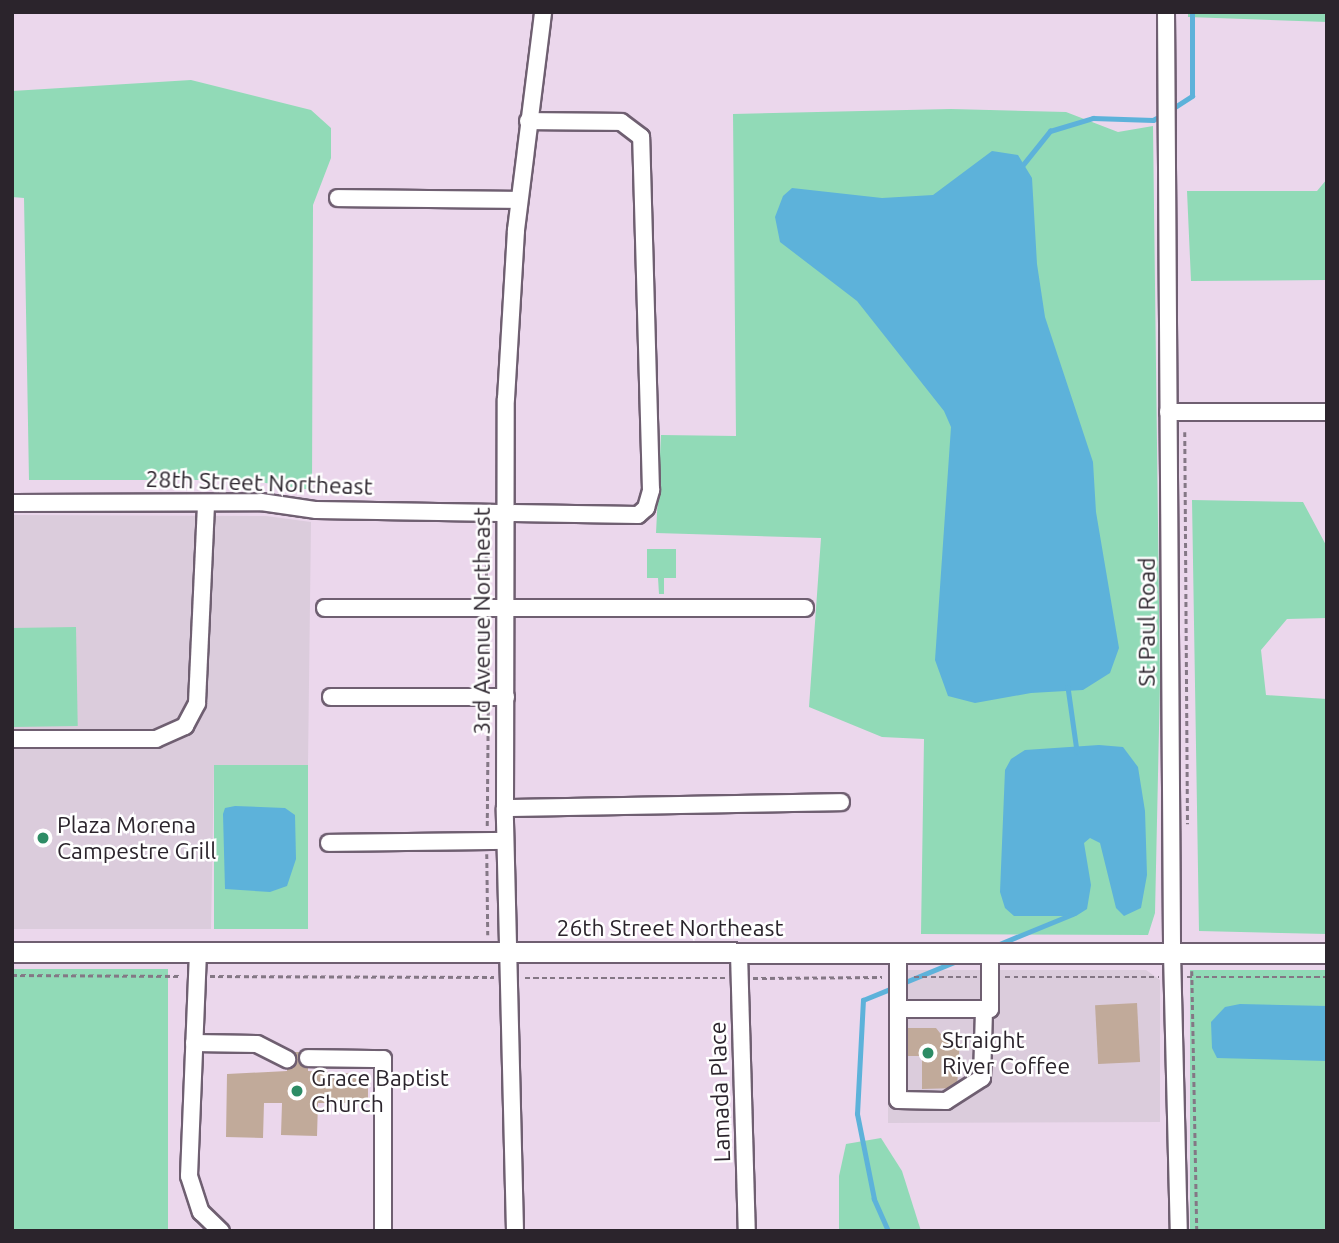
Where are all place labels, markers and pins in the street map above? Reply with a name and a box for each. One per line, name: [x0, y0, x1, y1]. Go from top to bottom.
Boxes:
place label: Plaza Morena Campestre Grill: [57, 811, 216, 865]
marker: Plaza Morena Campestre Grill: [35, 830, 51, 846]
place label: Straight River Coffee: [942, 1026, 1070, 1080]
marker: Straight River Coffee: [920, 1045, 936, 1061]
place label: Grace Baptist Church: [311, 1064, 449, 1118]
marker: Grace Baptist Church: [289, 1083, 305, 1099]

